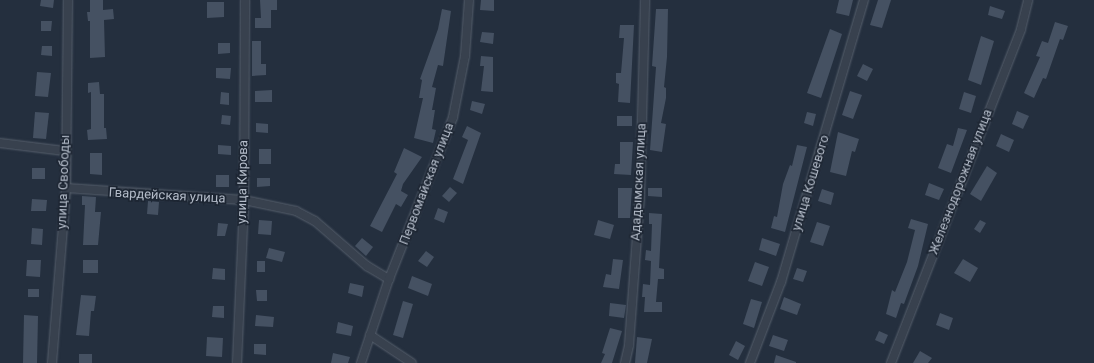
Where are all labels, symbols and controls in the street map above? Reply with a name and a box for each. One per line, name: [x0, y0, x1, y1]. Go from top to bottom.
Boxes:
street label: Железнодорожная улица: [926, 107, 996, 257]
street label: Первомайская улица: [397, 121, 457, 247]
street label: Ададымская улица: [628, 123, 650, 241]
street label: улица Кошевого: [789, 133, 833, 233]
street label: улица Свободы: [55, 135, 73, 229]
street label: улица Кирова: [234, 140, 252, 224]
street label: Гвардейская улица: [108, 185, 226, 207]

